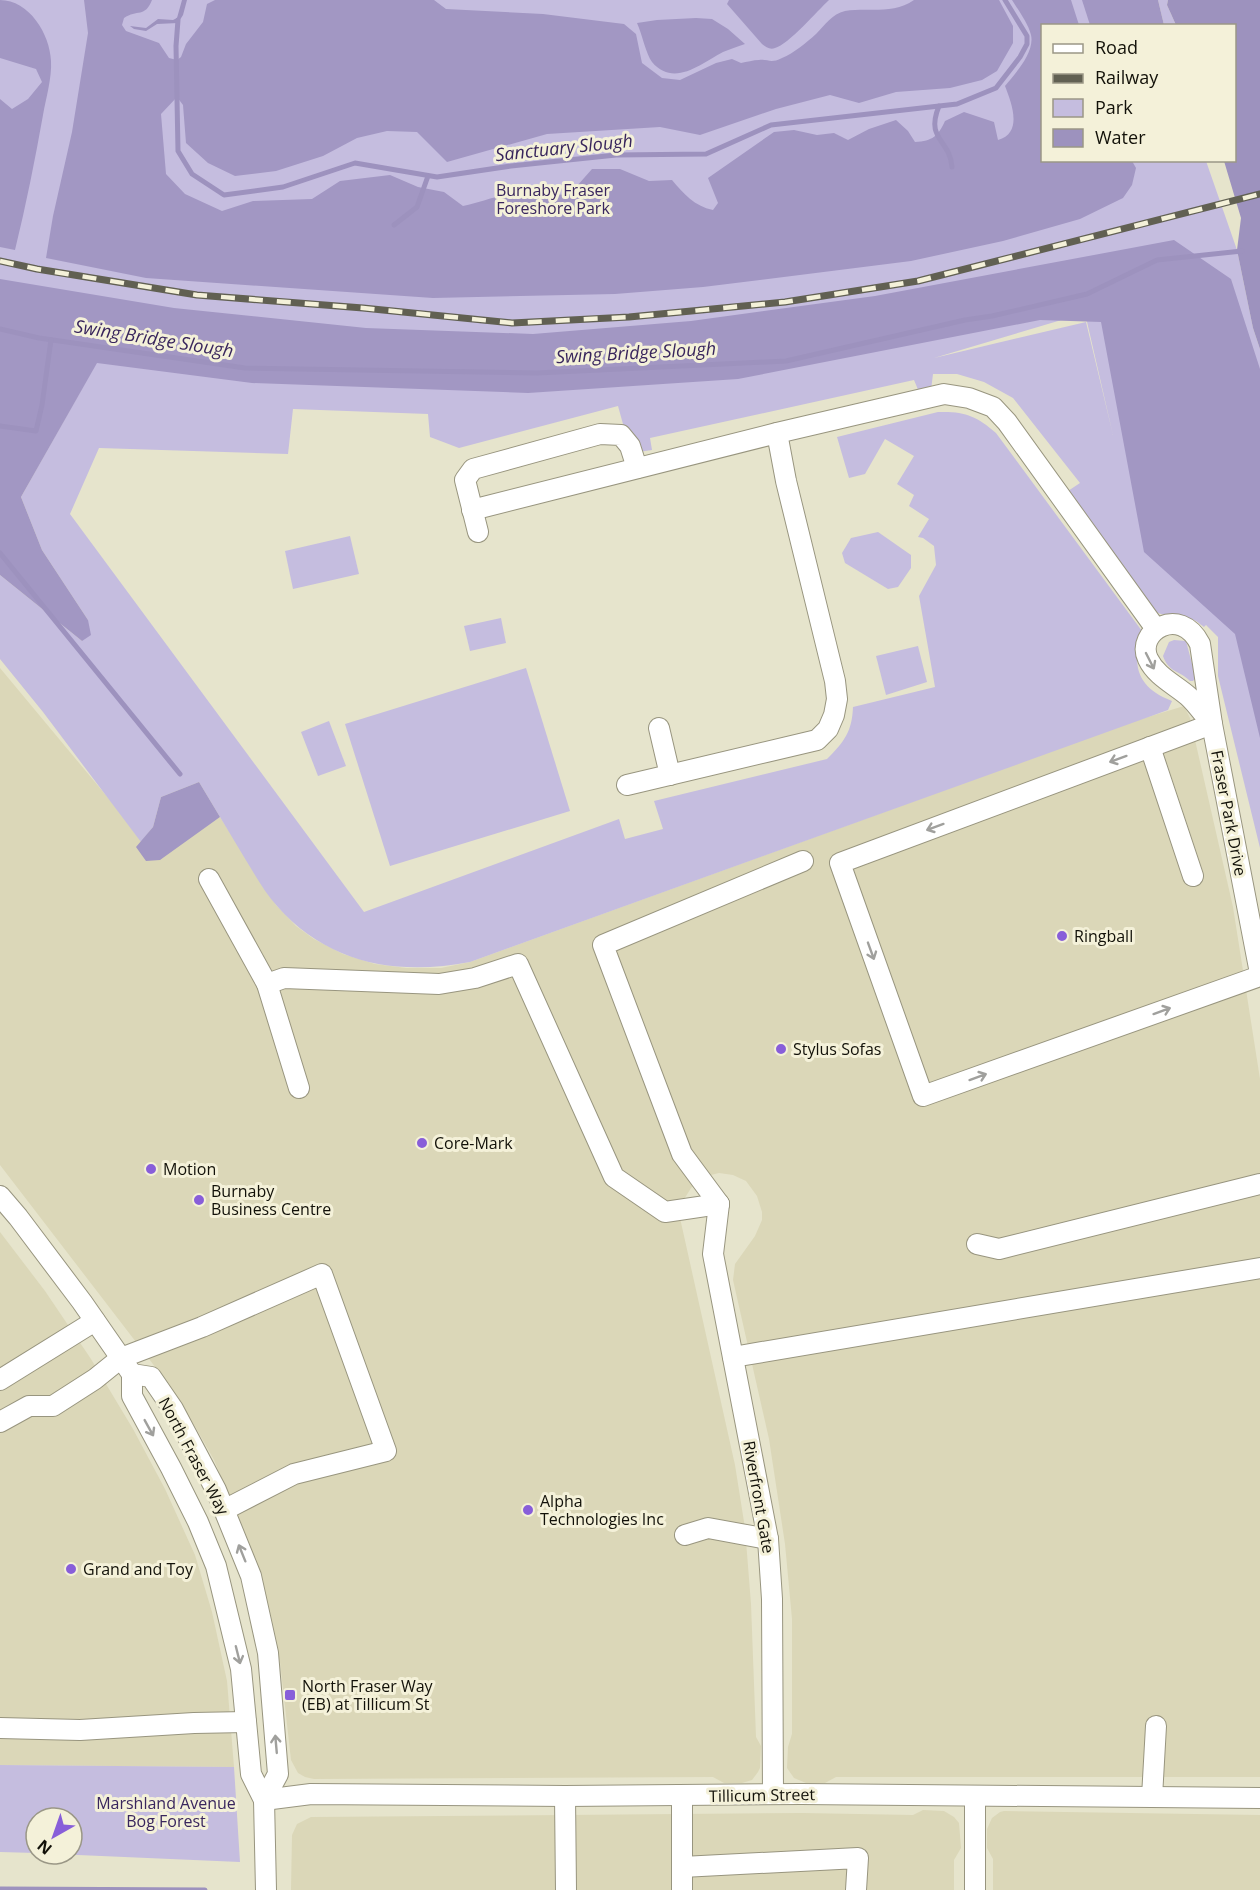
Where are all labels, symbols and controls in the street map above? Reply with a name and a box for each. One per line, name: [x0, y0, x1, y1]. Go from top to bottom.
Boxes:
legend: [1041, 24, 1236, 162]
text: Road: [1095, 35, 1138, 59]
text: Railway: [1095, 65, 1159, 89]
text: Park: [1095, 95, 1133, 119]
text: Water: [1095, 125, 1146, 149]
water label: Sanctuary Slough: [494, 128, 634, 166]
park label: Burnaby Fraser Foreshore Park: [496, 179, 611, 219]
water label: Swing Bridge Slough: [73, 314, 235, 362]
water label: Swing Bridge Slough: [555, 336, 717, 368]
one-way arrow: [1144, 652, 1156, 670]
street label: Fraser Park Drive: [1206, 748, 1252, 878]
one-way arrow: [1109, 754, 1128, 765]
one-way arrow: [927, 823, 945, 834]
place label: Ringball: [1074, 925, 1133, 947]
marker: Ringball: [1055, 929, 1069, 943]
one-way arrow: [866, 941, 877, 959]
one-way arrow: [1152, 1005, 1171, 1016]
place label: Stylus Sofas: [793, 1038, 881, 1060]
marker: Stylus Sofas: [774, 1042, 788, 1056]
one-way arrow: [968, 1070, 987, 1081]
place label: Core-Mark: [434, 1132, 513, 1154]
marker: Core-Mark: [415, 1136, 429, 1150]
place label: Motion: [163, 1158, 216, 1180]
marker: Motion: [144, 1162, 158, 1176]
place label: Burnaby Business Centre: [211, 1180, 331, 1220]
marker: Burnaby Business Centre: [192, 1193, 206, 1207]
street label: North Fraser Way: [154, 1393, 235, 1520]
one-way arrow: [144, 1418, 155, 1436]
street label: Riverfront Gate: [738, 1439, 780, 1555]
place label: Alpha Technologies Inc: [540, 1490, 664, 1530]
marker: Alpha Technologies Inc: [521, 1503, 535, 1517]
one-way arrow: [236, 1545, 247, 1563]
place label: Grand and Toy: [83, 1558, 194, 1580]
marker: Grand and Toy: [64, 1562, 78, 1576]
one-way arrow: [232, 1645, 244, 1664]
place label: North Fraser Way (EB) at Tillicum St: [302, 1675, 434, 1715]
marker: North Fraser Way (EB) at Tillicum St: [283, 1688, 297, 1702]
one-way arrow: [270, 1735, 281, 1755]
street label: Tillicum Street: [709, 1783, 816, 1807]
park label: Marshland Avenue Bog Forest: [96, 1792, 236, 1832]
north arrow: [24, 1806, 84, 1866]
text: N: [32, 1835, 56, 1860]

